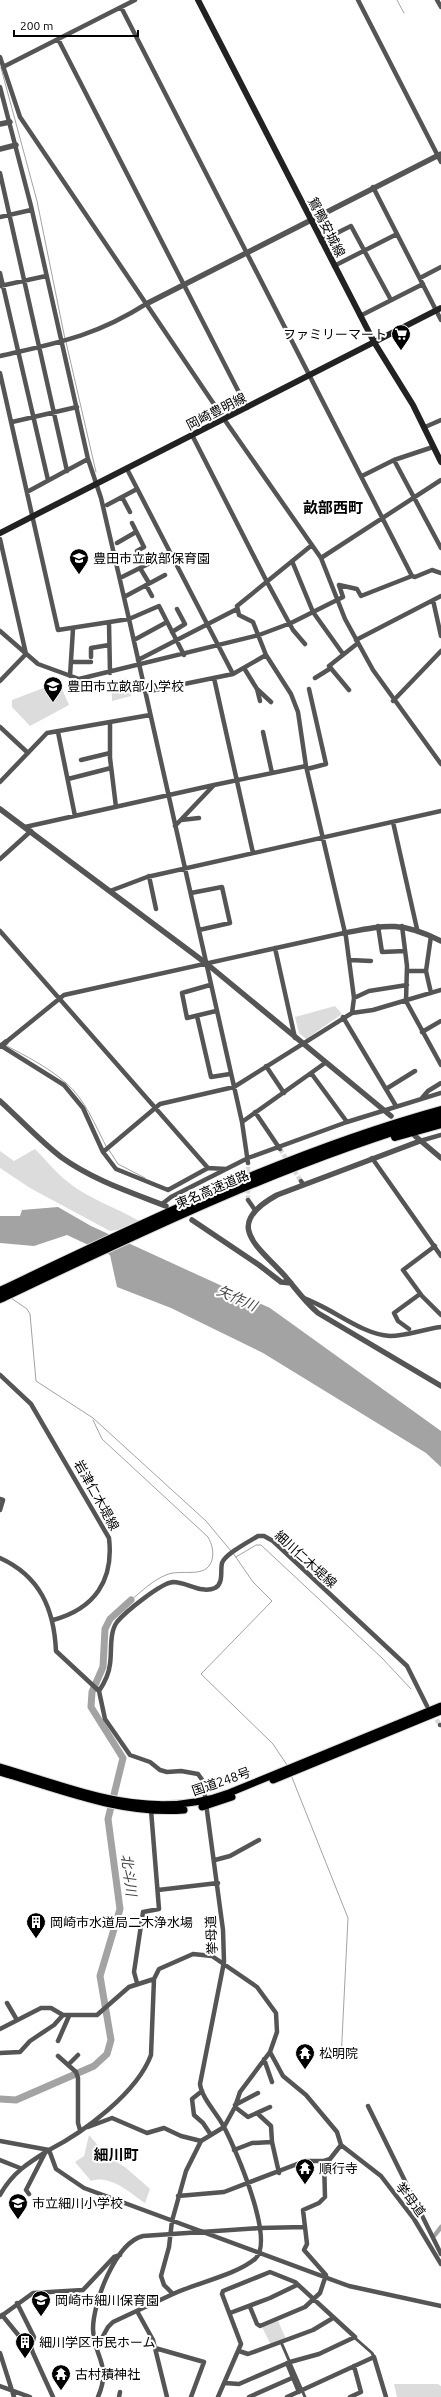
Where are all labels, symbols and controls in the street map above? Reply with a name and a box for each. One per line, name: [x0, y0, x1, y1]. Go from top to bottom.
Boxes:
scale bar: [14, 12, 138, 38]
text: 200 m: [20, 19, 53, 32]
street label: 鴛鴨安城線: [306, 195, 348, 259]
supermarket icon: ファミリーマート: [390, 323, 412, 351]
place label: ファミリーマート: [283, 327, 387, 341]
street label: 岡崎豊明線: [184, 390, 248, 432]
district label: 畝部西町: [303, 499, 363, 516]
school or university icon: 豊田市立畝部保育園: [68, 547, 90, 575]
place label: 豊田市立畝部保育園: [93, 551, 210, 565]
school or university icon: 豊田市立畝部小学校: [42, 675, 64, 703]
place label: 豊田市立畝部小学校: [67, 679, 184, 693]
street label: 東名高速道路: [173, 1167, 251, 1211]
water label: 矢作川: [215, 1282, 261, 1315]
street label: 岩津仁木堤線: [72, 1457, 122, 1533]
street label: 細川仁木堤線: [272, 1528, 340, 1590]
street label: 国道248号: [190, 1764, 252, 1798]
water label: 北斗川: [119, 1853, 140, 1899]
building icon: 岡崎市水道局二木浄水場: [25, 1911, 47, 1939]
place label: 岡崎市水道局二木浄水場: [50, 1915, 193, 1929]
street label: 挙母道: [203, 1915, 219, 1955]
temple icon: 松明院: [294, 2042, 316, 2070]
place label: 松明院: [319, 2046, 358, 2060]
district label: 細川町: [93, 2146, 139, 2163]
temple icon: 順行寺: [294, 2157, 316, 2185]
place label: 順行寺: [319, 2161, 358, 2175]
street label: 挙母道: [394, 2179, 428, 2219]
school or university icon: 市立細川小学校: [7, 2192, 29, 2220]
place label: 市立細川小学校: [32, 2196, 123, 2210]
school or university icon: 岡崎市細川保育園: [30, 2289, 52, 2317]
place label: 岡崎市細川保育園: [55, 2293, 159, 2307]
building icon: 細川学区市民ホーム: [14, 2331, 36, 2359]
place label: 細川学区市民ホーム: [39, 2335, 156, 2349]
temple icon: 古村積神社: [50, 2363, 72, 2391]
place label: 古村積神社: [75, 2367, 140, 2381]

